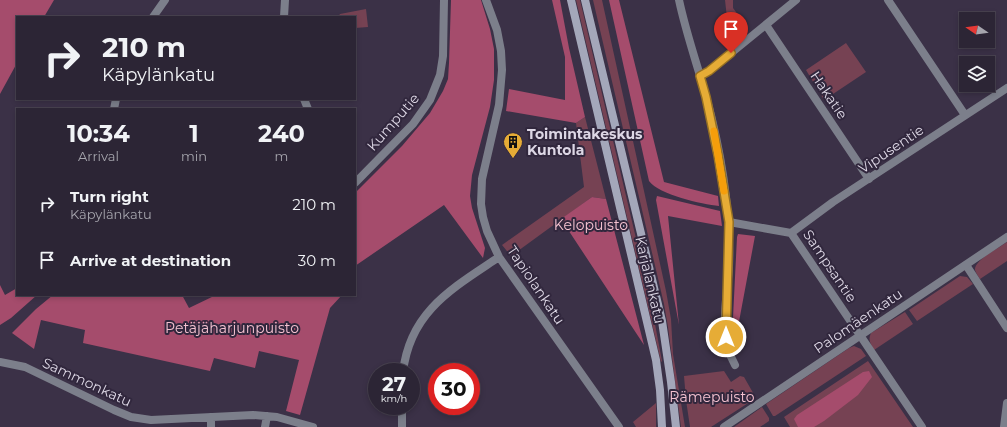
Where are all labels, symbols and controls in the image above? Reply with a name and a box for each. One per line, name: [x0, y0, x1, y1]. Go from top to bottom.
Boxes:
pin: [714, 12, 748, 53]
north arrow: [959, 12, 995, 48]
map controls: [959, 12, 995, 92]
icon: arrive: [720, 18, 742, 40]
text: 210 m: [102, 30, 186, 64]
icon: right: [36, 32, 88, 84]
button: layers: [959, 56, 995, 92]
text: Käpylänkatu: [102, 64, 215, 86]
street label: Hakatie: [806, 68, 852, 122]
street label: Kumputie: [363, 89, 423, 155]
text: 10:34: [67, 119, 130, 148]
text: 1: [189, 119, 199, 148]
text: 240: [258, 119, 305, 148]
street label: Vipusentie: [855, 121, 927, 177]
place label: Toimintakeskus Kuntola: [527, 125, 643, 159]
building icon: Toimintakeskus Kuntola: [502, 131, 524, 159]
text: Arrival: [78, 148, 119, 164]
text: min: [181, 148, 207, 164]
text: m: [275, 148, 288, 164]
text: Turn right: [70, 187, 149, 206]
icon: right: [36, 193, 58, 215]
text: 210 m: [292, 195, 336, 214]
text: Käpylänkatu: [70, 206, 152, 222]
park label: Kelopuisto: [554, 216, 628, 234]
street label: Sampsantie: [799, 226, 861, 306]
street label: Karjalankatu: [631, 235, 669, 325]
street label: Tapiolankatu: [503, 242, 569, 328]
icon: arrive: [36, 249, 58, 271]
text: Arrive at destination: [70, 251, 231, 270]
text: 30 m: [298, 251, 336, 270]
street label: Palomäenkatu: [810, 285, 906, 357]
position arrow: [705, 316, 747, 358]
park label: Petäjäharjunpuisto: [165, 319, 299, 337]
street label: Sammonkatu: [40, 353, 134, 411]
speed limit sign: 30: [428, 363, 480, 415]
text: 27: [382, 372, 406, 396]
park label: Rämepuisto: [669, 388, 755, 406]
text: km/h: [381, 392, 407, 405]

